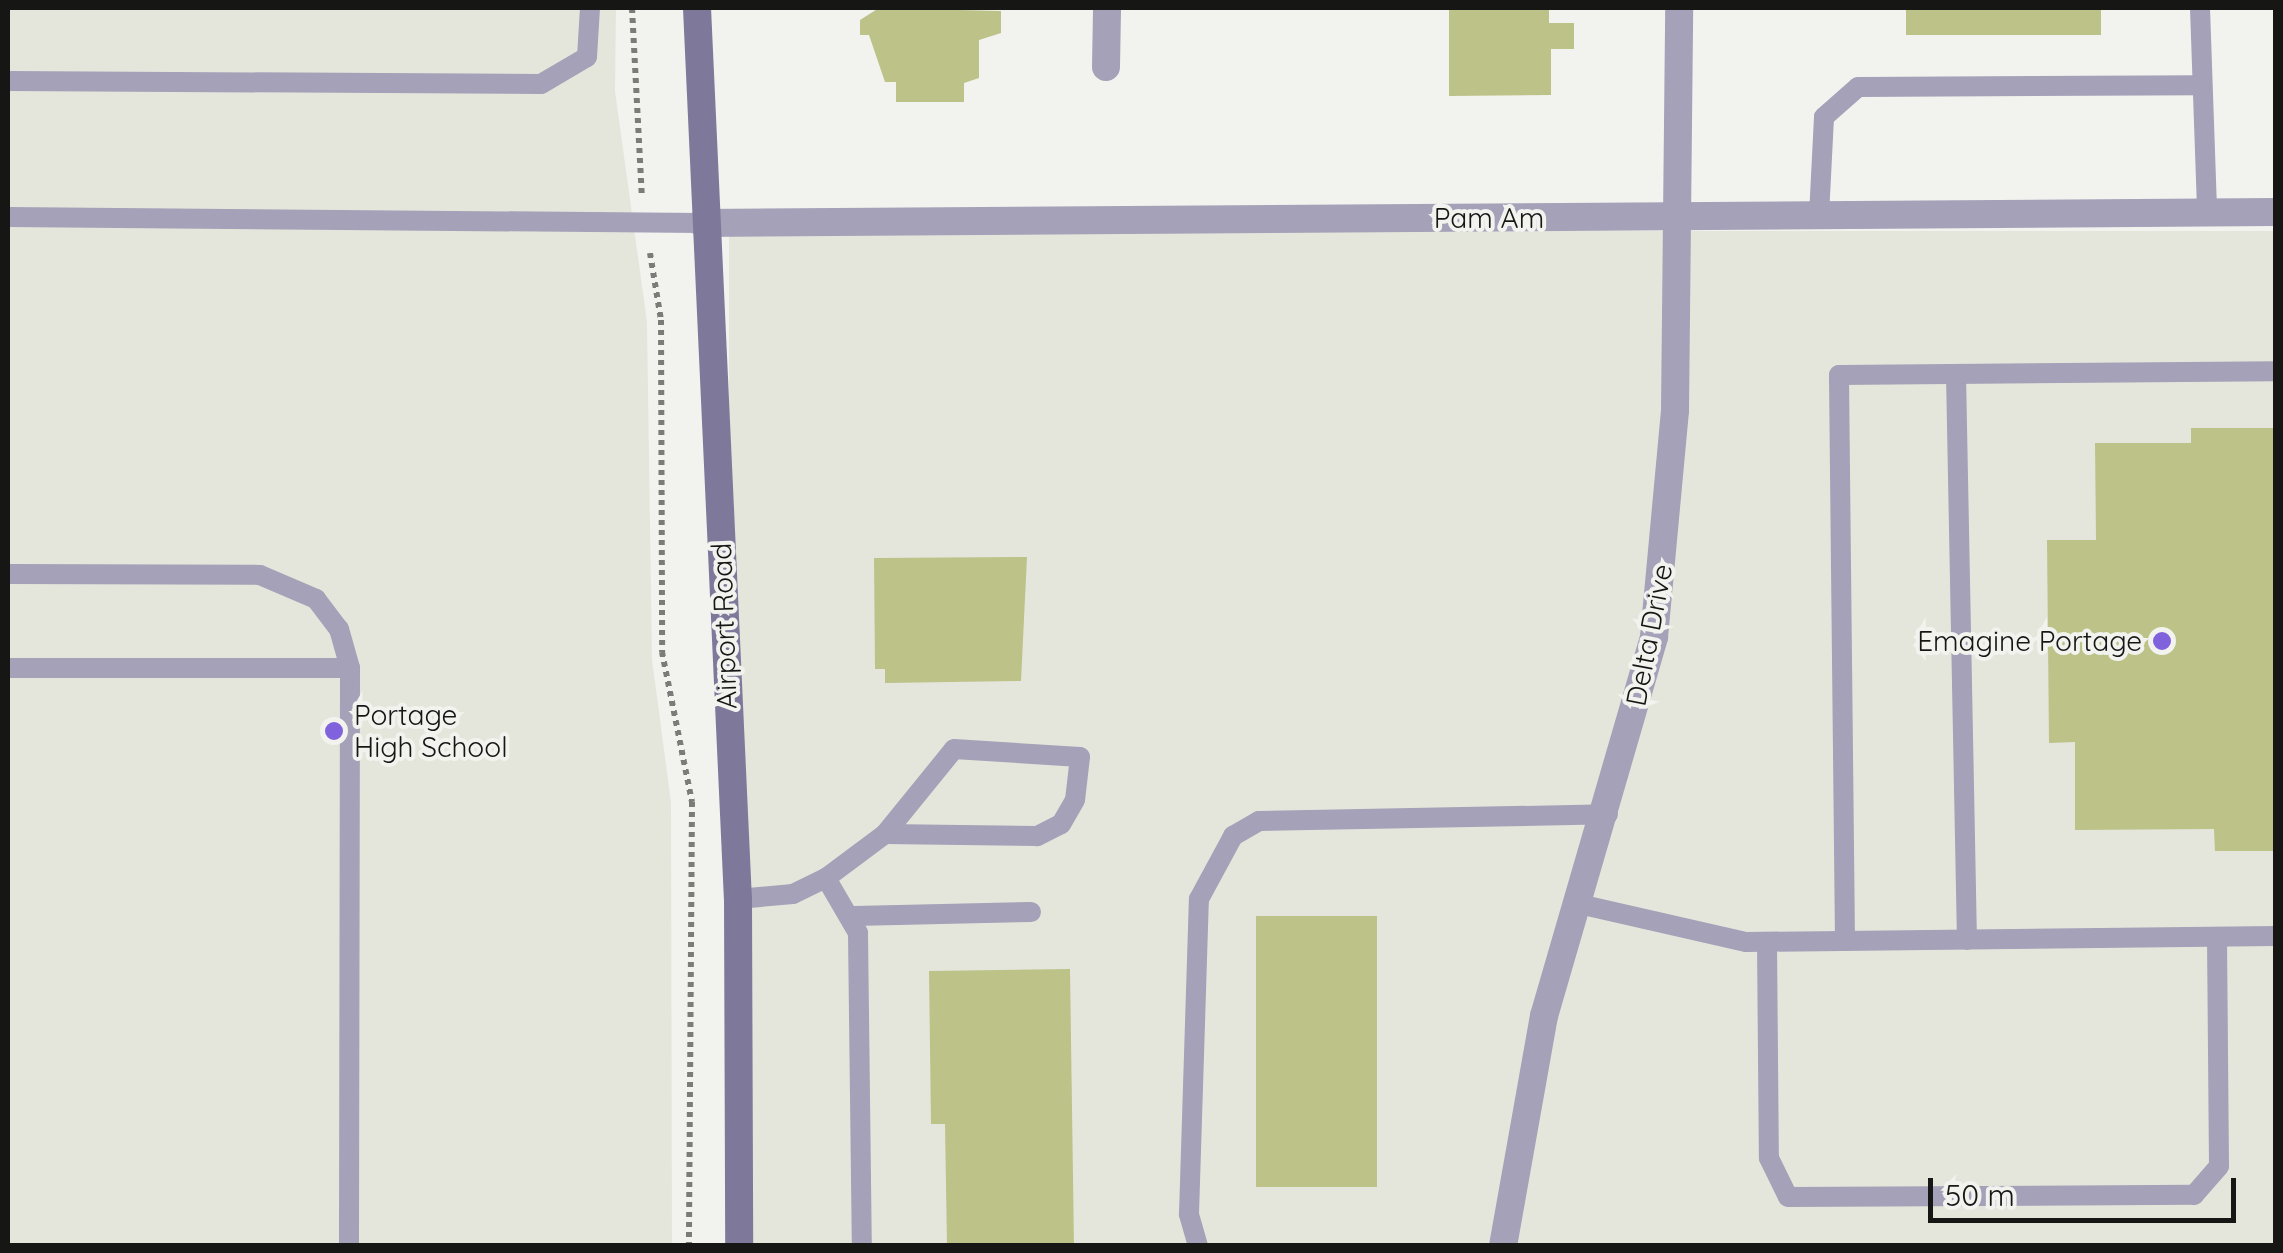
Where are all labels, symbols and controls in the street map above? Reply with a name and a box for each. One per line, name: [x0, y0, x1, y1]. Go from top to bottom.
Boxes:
street label: Pam Am: [1434, 201, 1544, 235]
street label: Airport Road: [704, 542, 744, 710]
street label: Delta Drive: [1619, 561, 1679, 709]
place label: Emagine Portage: [1917, 624, 2142, 658]
marker: Emagine Portage: [2151, 630, 2173, 652]
place label: Portage High School: [354, 698, 508, 764]
marker: Portage High School: [323, 720, 345, 742]
scale bar: [1933, 1158, 2240, 1220]
text: 50 m: [1945, 1176, 2015, 1214]

